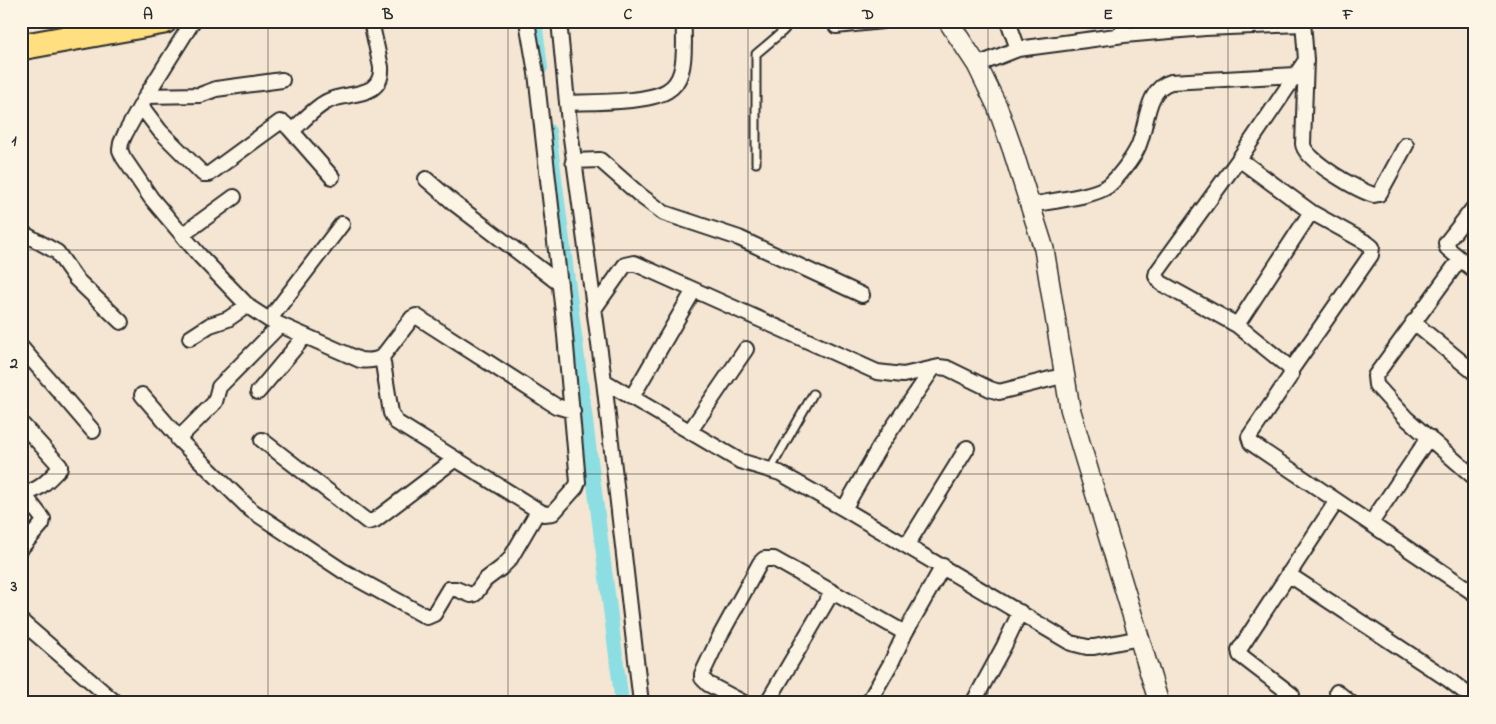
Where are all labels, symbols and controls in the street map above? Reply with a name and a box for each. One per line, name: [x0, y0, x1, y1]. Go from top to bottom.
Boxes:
text: A: [143, 3, 153, 27]
text: B: [382, 3, 394, 27]
text: C: [624, 3, 633, 27]
text: D: [861, 3, 874, 27]
text: E: [1103, 3, 1113, 27]
text: F: [1342, 3, 1354, 27]
text: 1: [11, 129, 17, 153]
text: 2: [9, 352, 18, 376]
text: 3: [10, 575, 18, 599]

